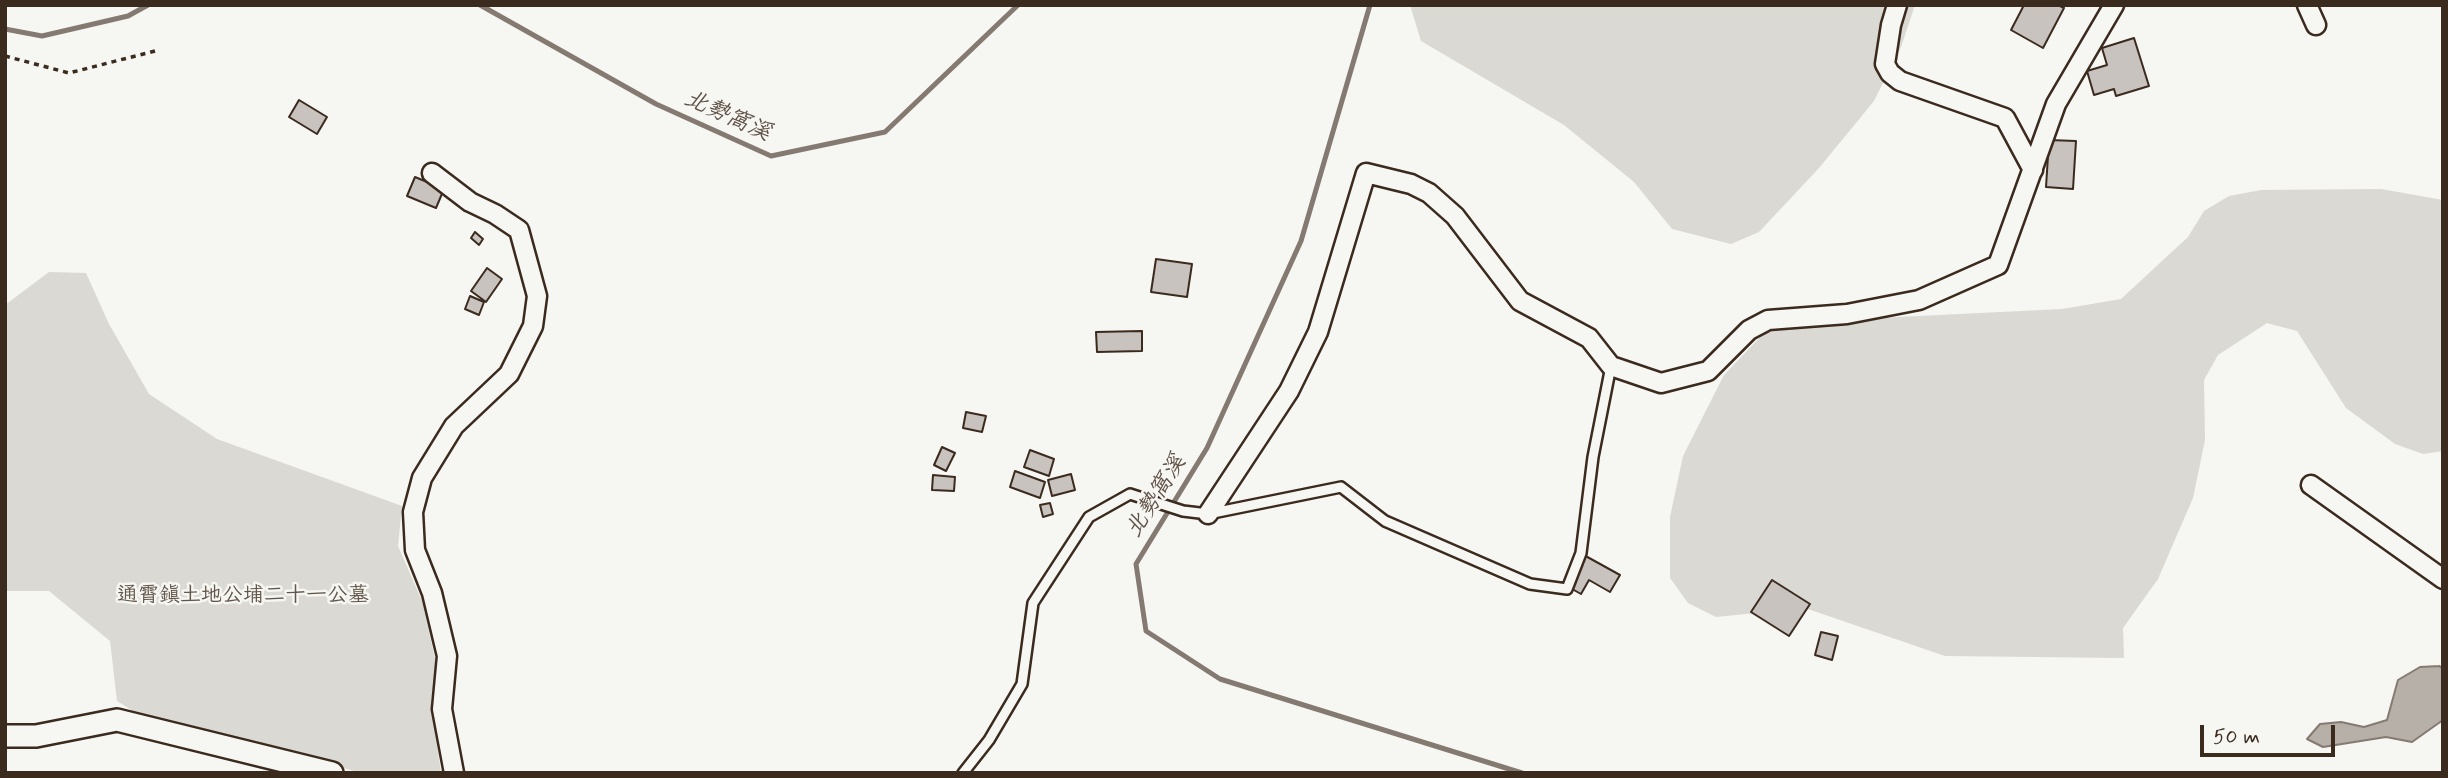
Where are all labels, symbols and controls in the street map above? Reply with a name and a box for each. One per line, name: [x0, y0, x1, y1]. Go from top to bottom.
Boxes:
water label: 北勢窩溪: [679, 86, 775, 148]
water label: 北勢窩溪: [1121, 451, 1193, 543]
park label: 通霄鎮土地公埔二十一公墓: [117, 584, 369, 610]
scale bar: [2203, 712, 2338, 756]
text: 50 m: [2213, 723, 2260, 751]

